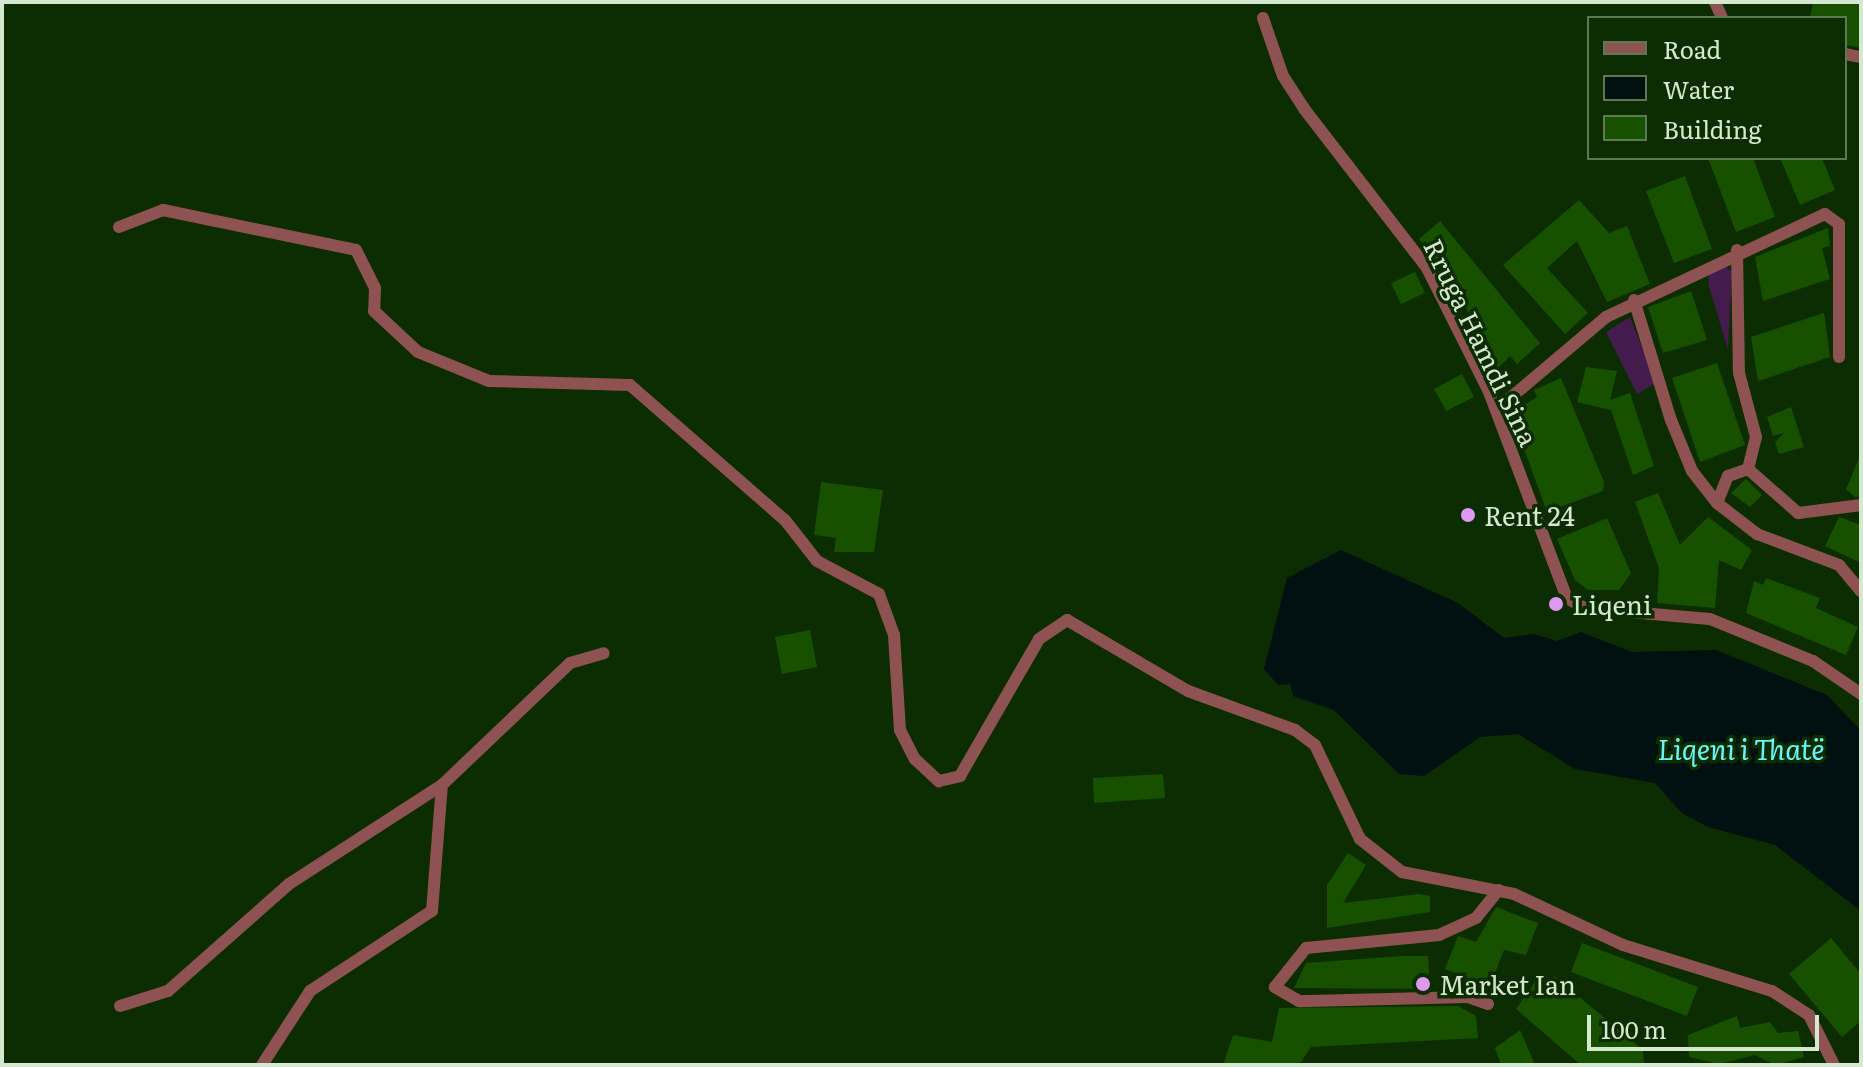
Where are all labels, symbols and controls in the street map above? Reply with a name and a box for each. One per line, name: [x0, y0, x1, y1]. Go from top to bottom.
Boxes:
legend: [1587, 16, 1847, 160]
text: Road: [1663, 31, 1721, 66]
text: Water: [1663, 71, 1734, 106]
text: Building: [1663, 111, 1762, 146]
street label: Rruga Hamdi Sina: [1418, 233, 1546, 451]
place label: Rent 24: [1484, 499, 1575, 531]
marker: Rent 24: [1459, 506, 1477, 524]
place label: Liqeni: [1572, 588, 1652, 620]
marker: Liqeni: [1547, 595, 1565, 613]
water label: Liqeni i Thatë: [1657, 731, 1825, 765]
place label: Market Ian: [1439, 968, 1576, 1000]
marker: Market Ian: [1414, 975, 1432, 993]
scale bar: [1591, 999, 1823, 1049]
text: 100 m: [1601, 1011, 1667, 1046]

